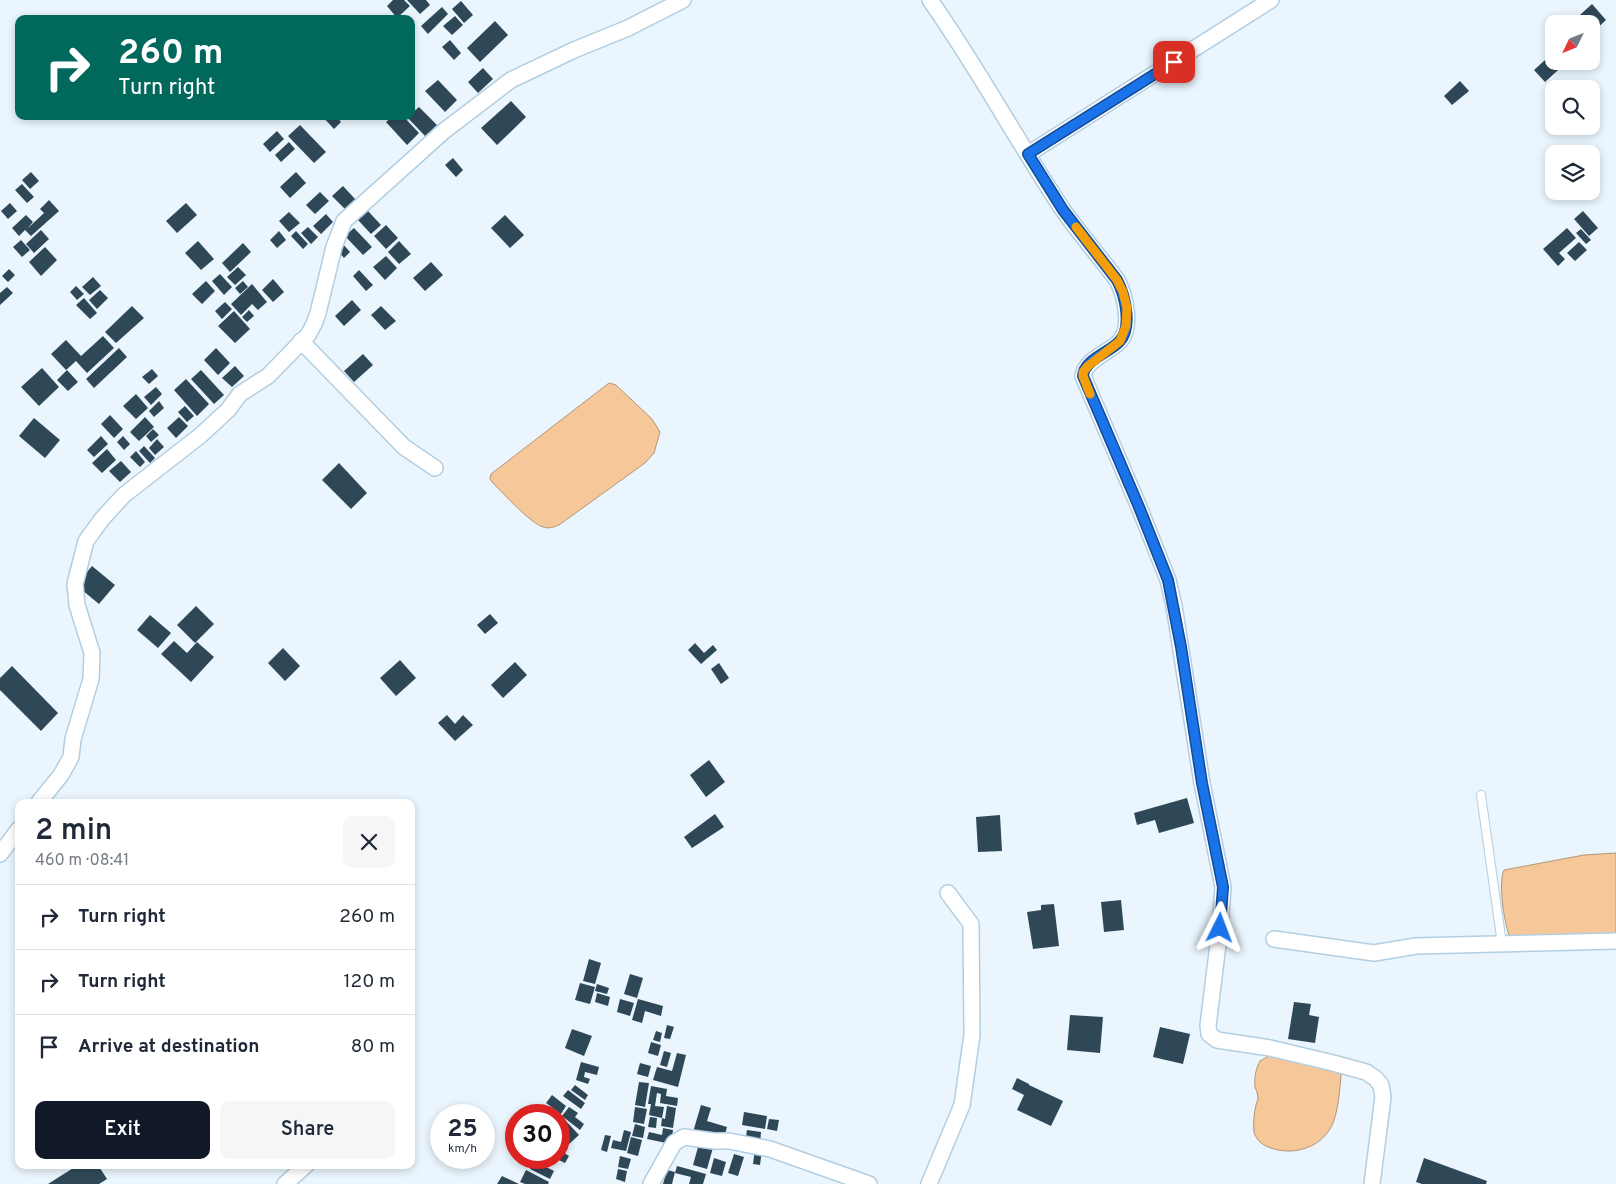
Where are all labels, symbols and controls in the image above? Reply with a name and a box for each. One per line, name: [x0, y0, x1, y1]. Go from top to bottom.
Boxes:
north arrow: [1545, 15, 1600, 70]
map controls: [1545, 15, 1600, 200]
text: 260 m: [118, 32, 223, 76]
icon: right: [35, 35, 100, 100]
pin: [1153, 41, 1195, 83]
icon: arrive: [1160, 48, 1188, 76]
text: Turn right: [118, 75, 215, 102]
button: search: [1545, 80, 1600, 135]
button: layers: [1545, 145, 1600, 200]
text: 2 min: [35, 813, 112, 850]
button: close: [343, 816, 395, 868]
text: 460 m · 08:41: [35, 851, 129, 871]
position arrow: [1193, 901, 1245, 953]
icon: right: [35, 903, 63, 931]
text: Turn right: [78, 905, 166, 929]
text: 260 m: [339, 905, 395, 929]
icon: right: [35, 968, 63, 996]
text: Turn right: [78, 970, 166, 994]
text: 120 m: [344, 970, 395, 994]
icon: arrive: [35, 1033, 63, 1061]
text: Arrive at destination: [78, 1035, 259, 1059]
text: 80 m: [351, 1035, 395, 1059]
button: Exit: [35, 1101, 210, 1159]
button: Share: [220, 1101, 395, 1159]
speed limit sign: 30: [505, 1104, 570, 1169]
text: 25: [447, 1114, 478, 1146]
text: km/h: [448, 1141, 477, 1157]

